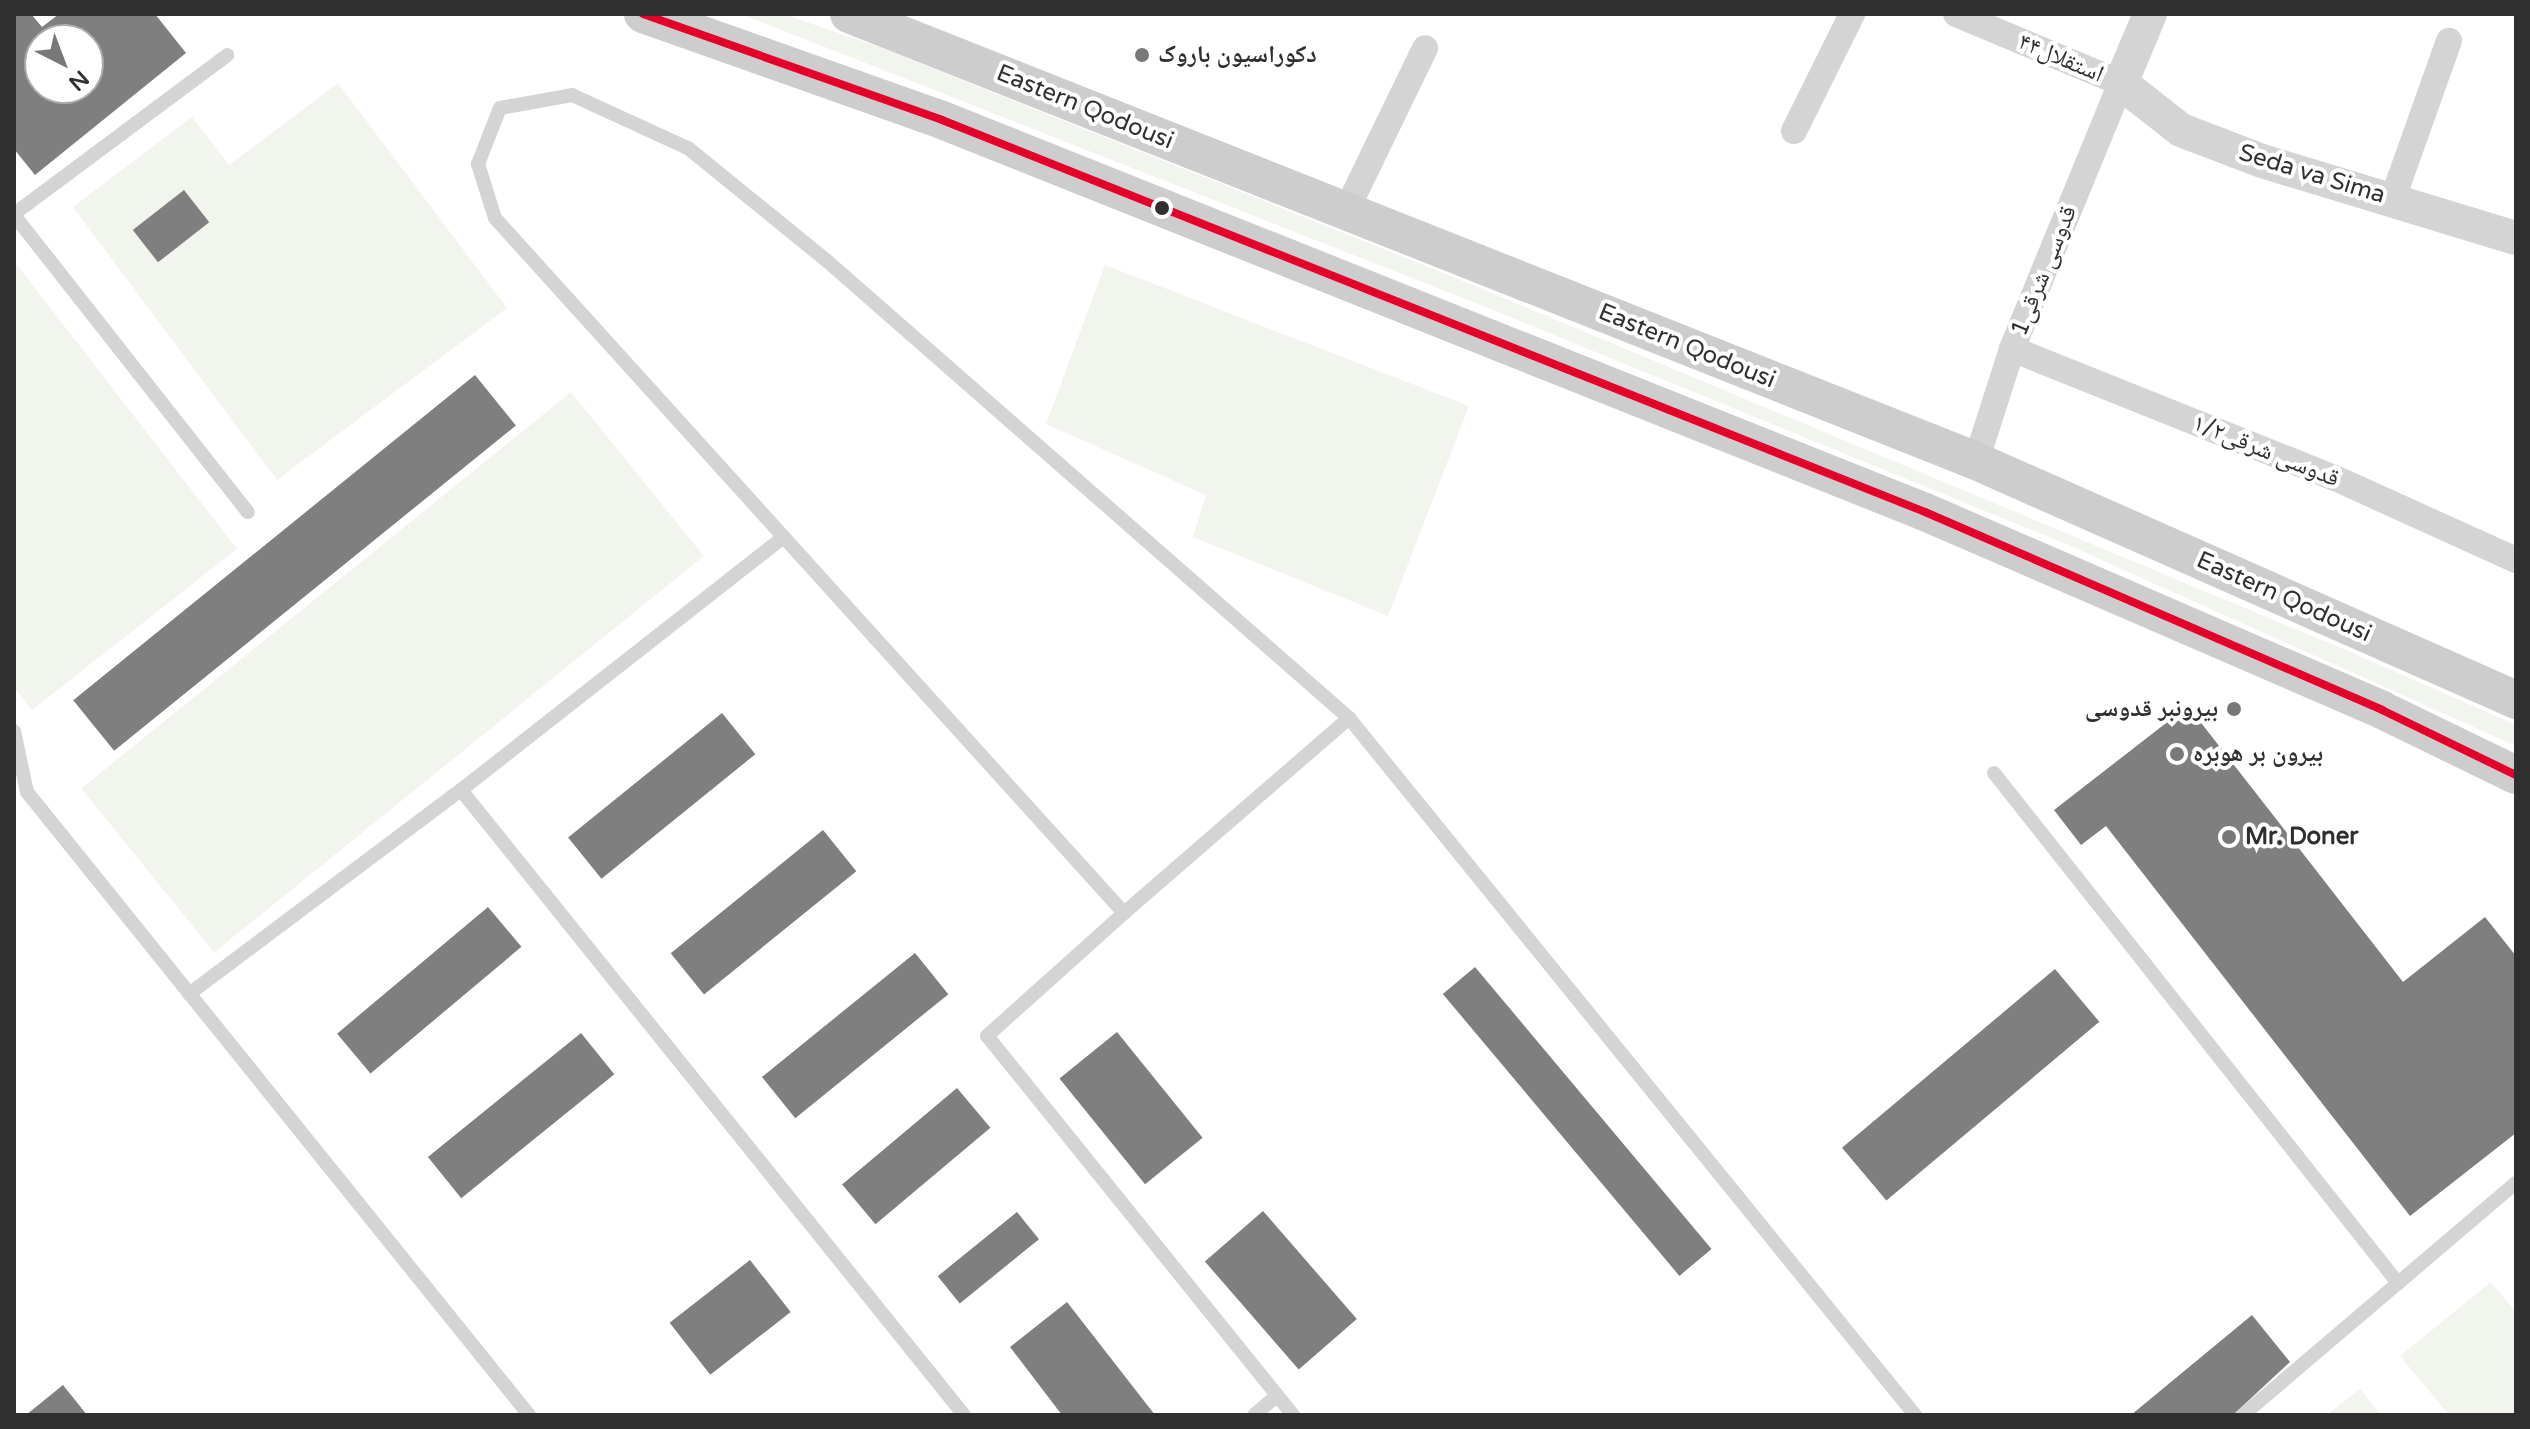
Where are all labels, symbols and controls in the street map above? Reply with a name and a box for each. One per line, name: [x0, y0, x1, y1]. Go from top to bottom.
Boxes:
north arrow: [24, 24, 104, 104]
street label: استقلال۴۴: [2014, 27, 2108, 89]
place label: دکوراسیون باروک: [1158, 41, 1317, 69]
marker: دکوراسیون باروک: [1133, 46, 1151, 64]
street label: Eastern Qodousi: [992, 58, 1178, 156]
text: N: [63, 65, 94, 96]
street label: Seda va Sima: [2235, 138, 2389, 210]
unlabelled marker: [1154, 200, 1170, 216]
street label: 1قدوسی شرقی: [2005, 201, 2083, 341]
street label: Eastern Qodousi: [1594, 297, 1780, 395]
street label: قدوسی شرقی۱/۲: [2189, 409, 2343, 493]
street label: Eastern Qodousi: [2192, 546, 2376, 648]
place label: بیرونبر قدوسی: [2085, 695, 2218, 723]
marker: بیرونبر قدوسی: [2225, 700, 2243, 718]
place label: بیرون بر هوبره: [2193, 740, 2323, 768]
marker: بیرون بر هوبره: [2168, 745, 2186, 763]
place label: Mr. Doner: [2245, 823, 2358, 851]
marker: Mr. Doner: [2220, 828, 2238, 846]

